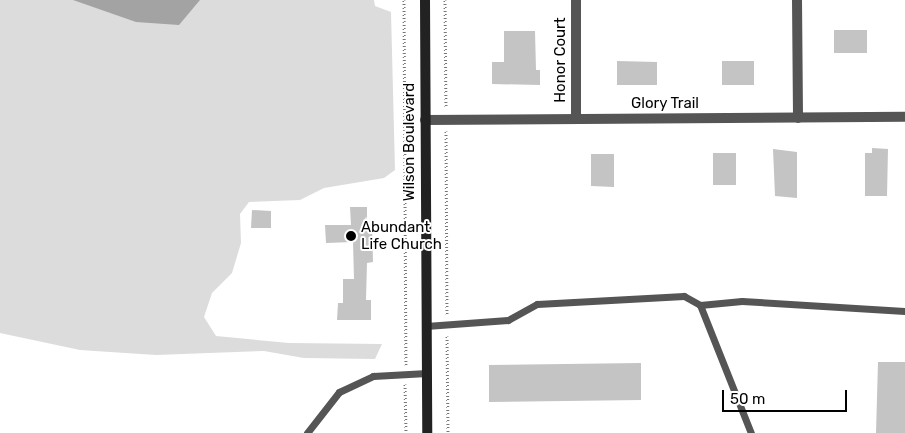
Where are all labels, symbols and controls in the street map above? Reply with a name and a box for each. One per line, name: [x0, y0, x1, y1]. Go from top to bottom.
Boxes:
street label: Honor Court: [552, 17, 570, 103]
street label: Wilson Boulevard: [401, 83, 419, 201]
street label: Glory Trail: [631, 95, 699, 113]
place label: Abundant Life Church: [361, 218, 442, 253]
marker: Abundant Life Church: [345, 230, 357, 242]
scale bar: [725, 380, 850, 412]
text: 50 m: [730, 390, 765, 408]

